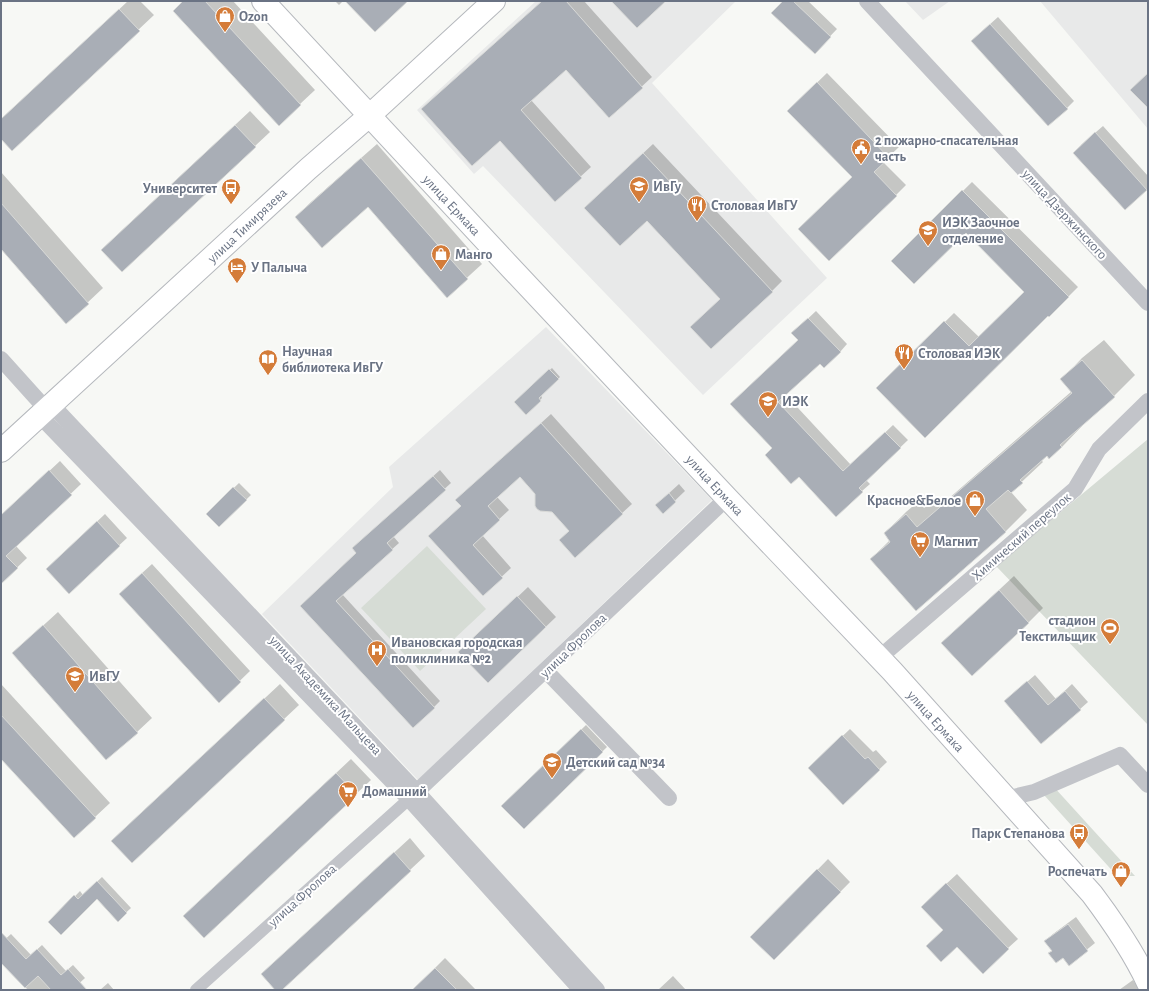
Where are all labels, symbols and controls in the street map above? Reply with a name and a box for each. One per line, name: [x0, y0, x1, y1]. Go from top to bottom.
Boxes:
shop icon: Ozon: [214, 5, 236, 33]
place label: Ozon: [239, 10, 268, 24]
place label: 2 пожарно-спасательная часть: [875, 134, 1019, 164]
public building icon: 2 пожарно-спасательная часть: [850, 137, 872, 165]
street label: улица Дзержинского: [1019, 166, 1109, 262]
street label: улица Ермака: [419, 172, 483, 239]
school or university icon: ИвГу: [628, 175, 650, 203]
bus stop icon: Университет: [220, 177, 242, 205]
place label: ИвГу: [653, 180, 682, 194]
place label: Университет: [143, 182, 218, 196]
street label: улица Тимирязева: [205, 185, 290, 267]
restaurant icon: Столовая ИвГУ: [686, 194, 708, 222]
place label: Столовая ИвГУ: [711, 199, 798, 213]
place label: ИЭК Заочное отделение: [942, 216, 1020, 246]
school or university icon: ИЭК Заочное отделение: [917, 219, 939, 247]
shop icon: Манго: [430, 243, 452, 271]
place label: Манго: [455, 248, 492, 262]
hotel icon: У Палыча: [226, 256, 248, 284]
place label: У Палыча: [251, 261, 308, 275]
restaurant icon: Столовая ИЭК: [893, 342, 915, 370]
place label: Научная библиотека ИвГУ: [282, 345, 384, 375]
place label: Столовая ИЭК: [918, 347, 1001, 361]
library icon: Научная библиотека ИвГУ: [257, 348, 279, 376]
school or university icon: ИЭК: [757, 390, 779, 418]
place label: ИЭК: [782, 395, 809, 409]
street label: улица Ермака: [682, 452, 746, 519]
shop icon: Красное&Белое: [964, 489, 986, 517]
street label: Химический переулок: [970, 490, 1074, 583]
place label: Красное&Белое: [867, 494, 961, 508]
supermarket icon: Магнит: [909, 530, 931, 558]
place label: Магнит: [934, 535, 978, 549]
street label: улица Фролова: [537, 610, 610, 681]
place label: стадион Текстильщик: [1019, 614, 1096, 644]
sports icon: стадион Текстильщик: [1099, 617, 1121, 645]
street label: улица Академика Мальцева: [266, 633, 384, 758]
place label: Ивановская городская поликлиника №2: [391, 636, 522, 666]
hospital icon: Ивановская городская поликлиника №2: [366, 639, 388, 667]
school or university icon: ИвГУ: [64, 665, 86, 693]
place label: ИвГУ: [89, 670, 121, 684]
street label: улица Ермака: [903, 687, 967, 756]
school or university icon: Детский сад №34: [541, 751, 563, 779]
place label: Детский сад №34: [566, 756, 665, 770]
supermarket icon: Домашний: [337, 780, 359, 808]
place label: Домашний: [362, 785, 427, 799]
bus stop icon: Парк Степанова: [1068, 822, 1090, 850]
place label: Парк Степанова: [971, 827, 1065, 841]
shop icon: Роспечать: [1110, 860, 1132, 888]
street label: улица Фролова: [265, 861, 340, 930]
place label: Роспечать: [1048, 865, 1108, 879]

